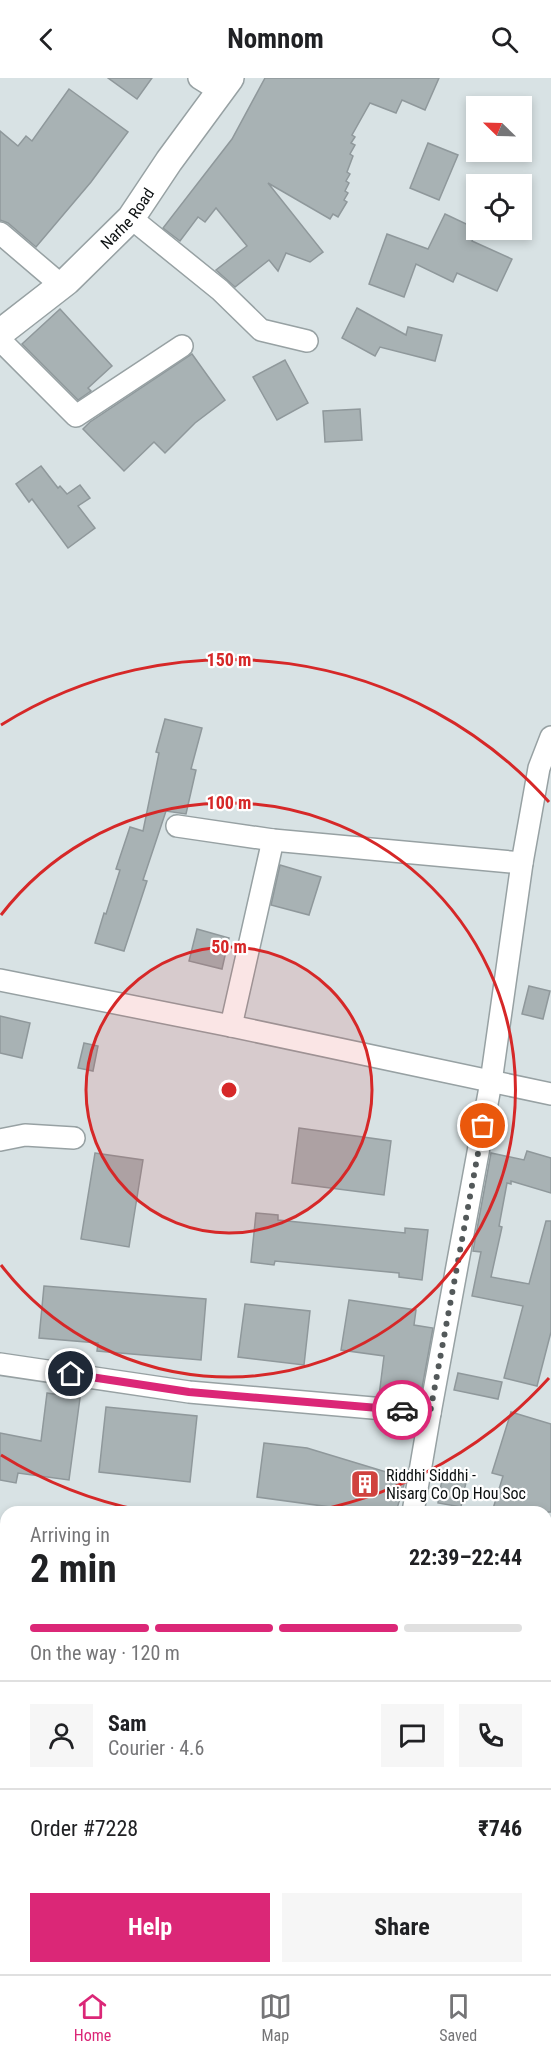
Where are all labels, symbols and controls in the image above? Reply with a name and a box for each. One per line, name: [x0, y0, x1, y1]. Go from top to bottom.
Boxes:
icon: back: [30, 23, 63, 56]
text: Nomnom: [227, 23, 324, 55]
icon: search: [488, 23, 521, 56]
north arrow: [466, 96, 532, 162]
map controls: [466, 96, 532, 240]
button: locate: [466, 174, 532, 240]
street label: Narhe Road: [97, 185, 158, 253]
text: 150 m: [207, 649, 251, 670]
text: 100 m: [207, 792, 251, 813]
text: 50 m: [211, 936, 247, 957]
centre of rings: [219, 1080, 239, 1100]
pin: [457, 1100, 508, 1151]
icon: bag: [466, 1109, 499, 1142]
pin: [45, 1348, 96, 1399]
icon: home: [54, 1357, 87, 1390]
courier: [372, 1380, 432, 1440]
icon: car: [386, 1394, 419, 1427]
place label: Riddhi Siddhi - Nisarg Co Op Hou Soc: [386, 1466, 526, 1503]
building icon: Riddhi Siddhi - Nisarg Co Op Hou Soc: [349, 1468, 381, 1500]
text: Arriving in: [30, 1523, 110, 1547]
text: 22:39–22:44: [409, 1545, 522, 1570]
text: 2 min: [30, 1546, 117, 1592]
text: On the way · 120 m: [30, 1641, 180, 1665]
button: person: [30, 1704, 93, 1767]
button: chat: [381, 1704, 444, 1767]
button: phone: [459, 1704, 522, 1767]
text: Sam: [108, 1711, 147, 1736]
text: Courier · 4.6: [108, 1736, 204, 1760]
text: Order #7228: [30, 1816, 138, 1841]
text: ₹746: [478, 1816, 522, 1841]
button: Help: [30, 1893, 270, 1962]
button: Share: [282, 1893, 522, 1962]
tab: Home: [74, 1990, 111, 2045]
tab: Map: [259, 1990, 292, 2045]
tab: Saved: [439, 1990, 477, 2045]

